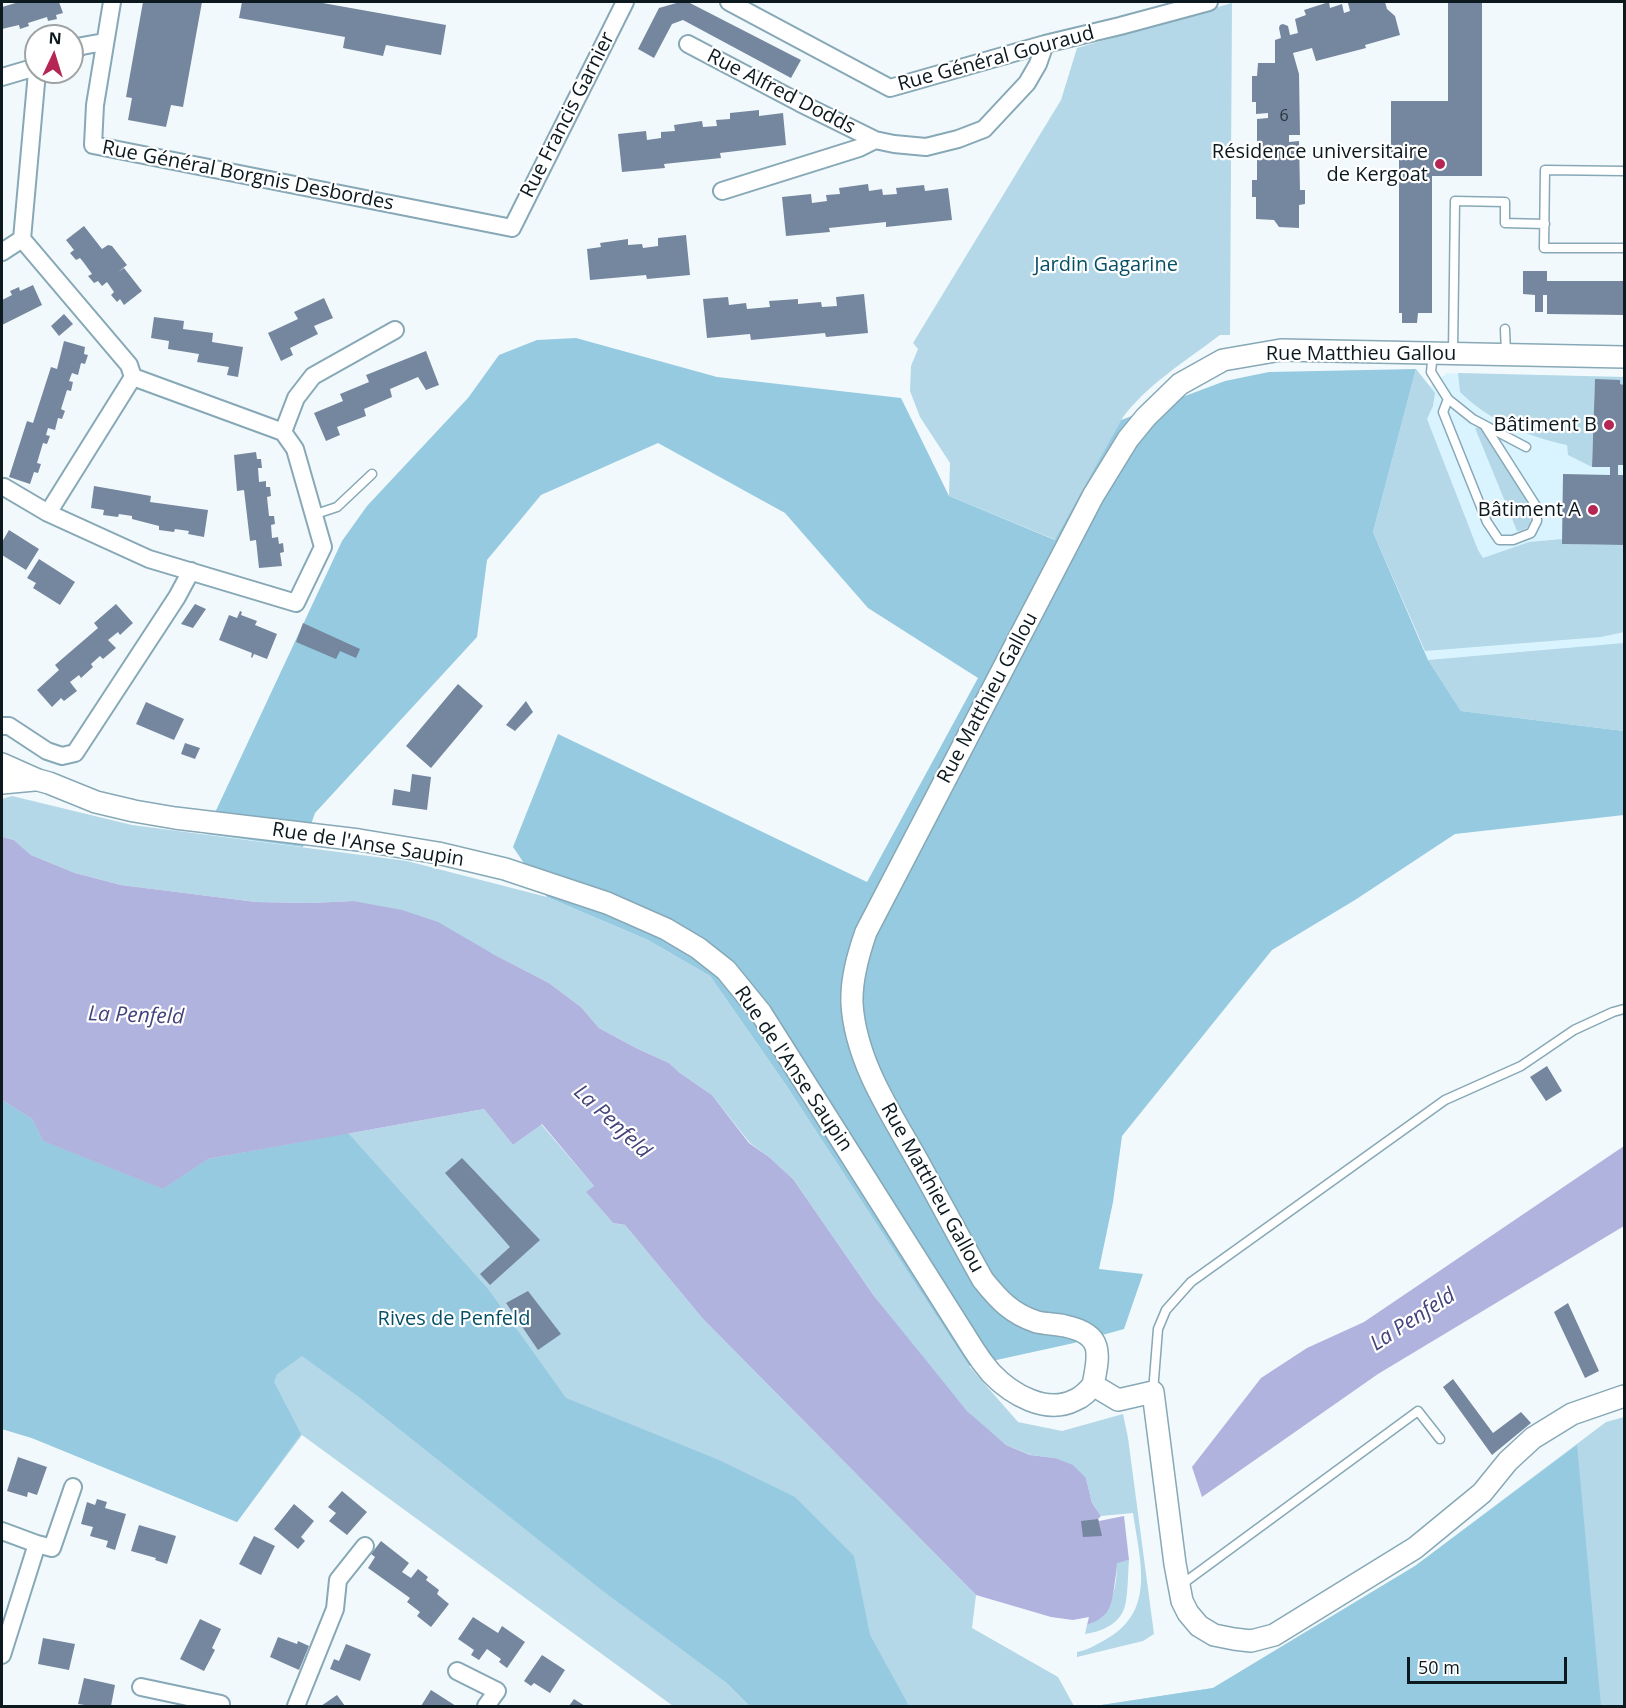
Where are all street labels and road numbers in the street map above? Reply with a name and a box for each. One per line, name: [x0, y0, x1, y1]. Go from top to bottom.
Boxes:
street label: Rue Général Gouraud: [895, 21, 1097, 97]
street label: Rue Francis Garnier: [516, 28, 620, 202]
street label: Rue Alfred Dodds: [703, 44, 859, 140]
street label: Rue Général Borgnis Desbordes: [100, 136, 396, 216]
street label: Rue Matthieu Gallou: [1266, 342, 1456, 366]
street label: Rue Matthieu Gallou: [933, 608, 1043, 788]
street label: Rue de l'Anse Saupin: [270, 818, 466, 872]
street label: Rue de l'Anse Saupin: [729, 982, 857, 1156]
street label: Rue Matthieu Gallou: [875, 1099, 989, 1277]

